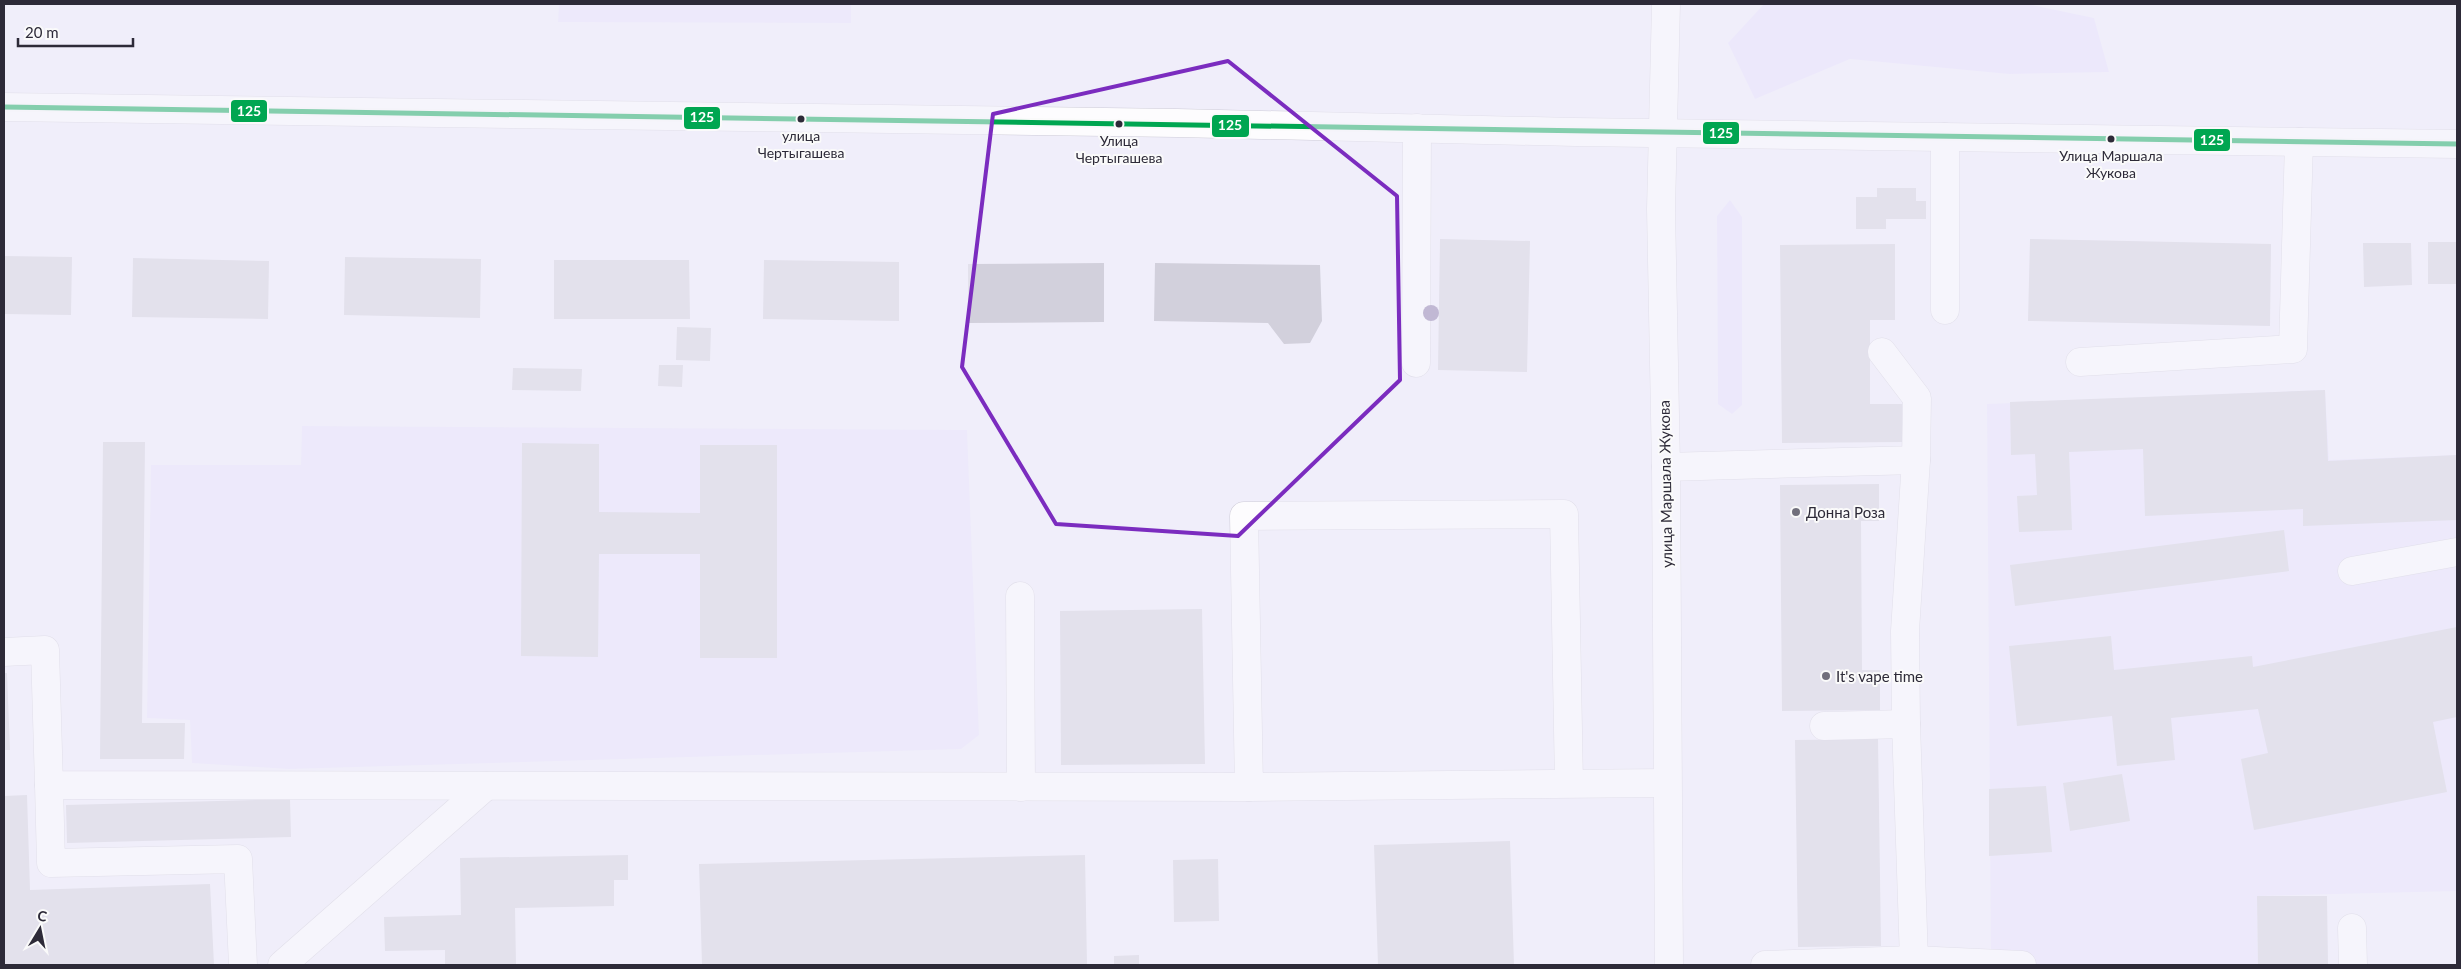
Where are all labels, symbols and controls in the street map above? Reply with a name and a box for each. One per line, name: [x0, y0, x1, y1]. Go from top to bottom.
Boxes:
scale bar: [18, 15, 132, 47]
text: 20 m: [25, 23, 59, 41]
line badge: 125: [230, 99, 268, 123]
text: 125: [237, 102, 261, 119]
line badge: 125: [683, 106, 721, 130]
text: 125: [690, 108, 714, 125]
marker: улица Чертыгашева: [796, 114, 806, 124]
line badge: 125: [1211, 114, 1250, 138]
text: 125: [1218, 116, 1242, 133]
marker: Улица Чертыгашева: [1114, 119, 1124, 129]
line badge: 125: [1702, 121, 1740, 145]
text: 125: [1709, 124, 1733, 141]
place label: улица Чертыгашева: [758, 127, 844, 161]
line badge: 125: [2193, 128, 2231, 152]
text: 125: [2200, 131, 2224, 148]
place label: Улица Чертыгашева: [1076, 132, 1162, 166]
marker: Улица Маршала Жукова: [2106, 134, 2116, 144]
place label: Улица Маршала Жукова: [2059, 147, 2163, 181]
street label: улица Маршала Жукова: [1655, 400, 1675, 568]
place label: Донна Роза: [1806, 503, 1885, 521]
marker: Донна Роза: [1790, 506, 1802, 518]
place label: It's vape time: [1836, 667, 1923, 685]
marker: It's vape time: [1820, 670, 1832, 682]
north arrow: [15, 904, 65, 954]
text: С: [36, 907, 49, 925]

